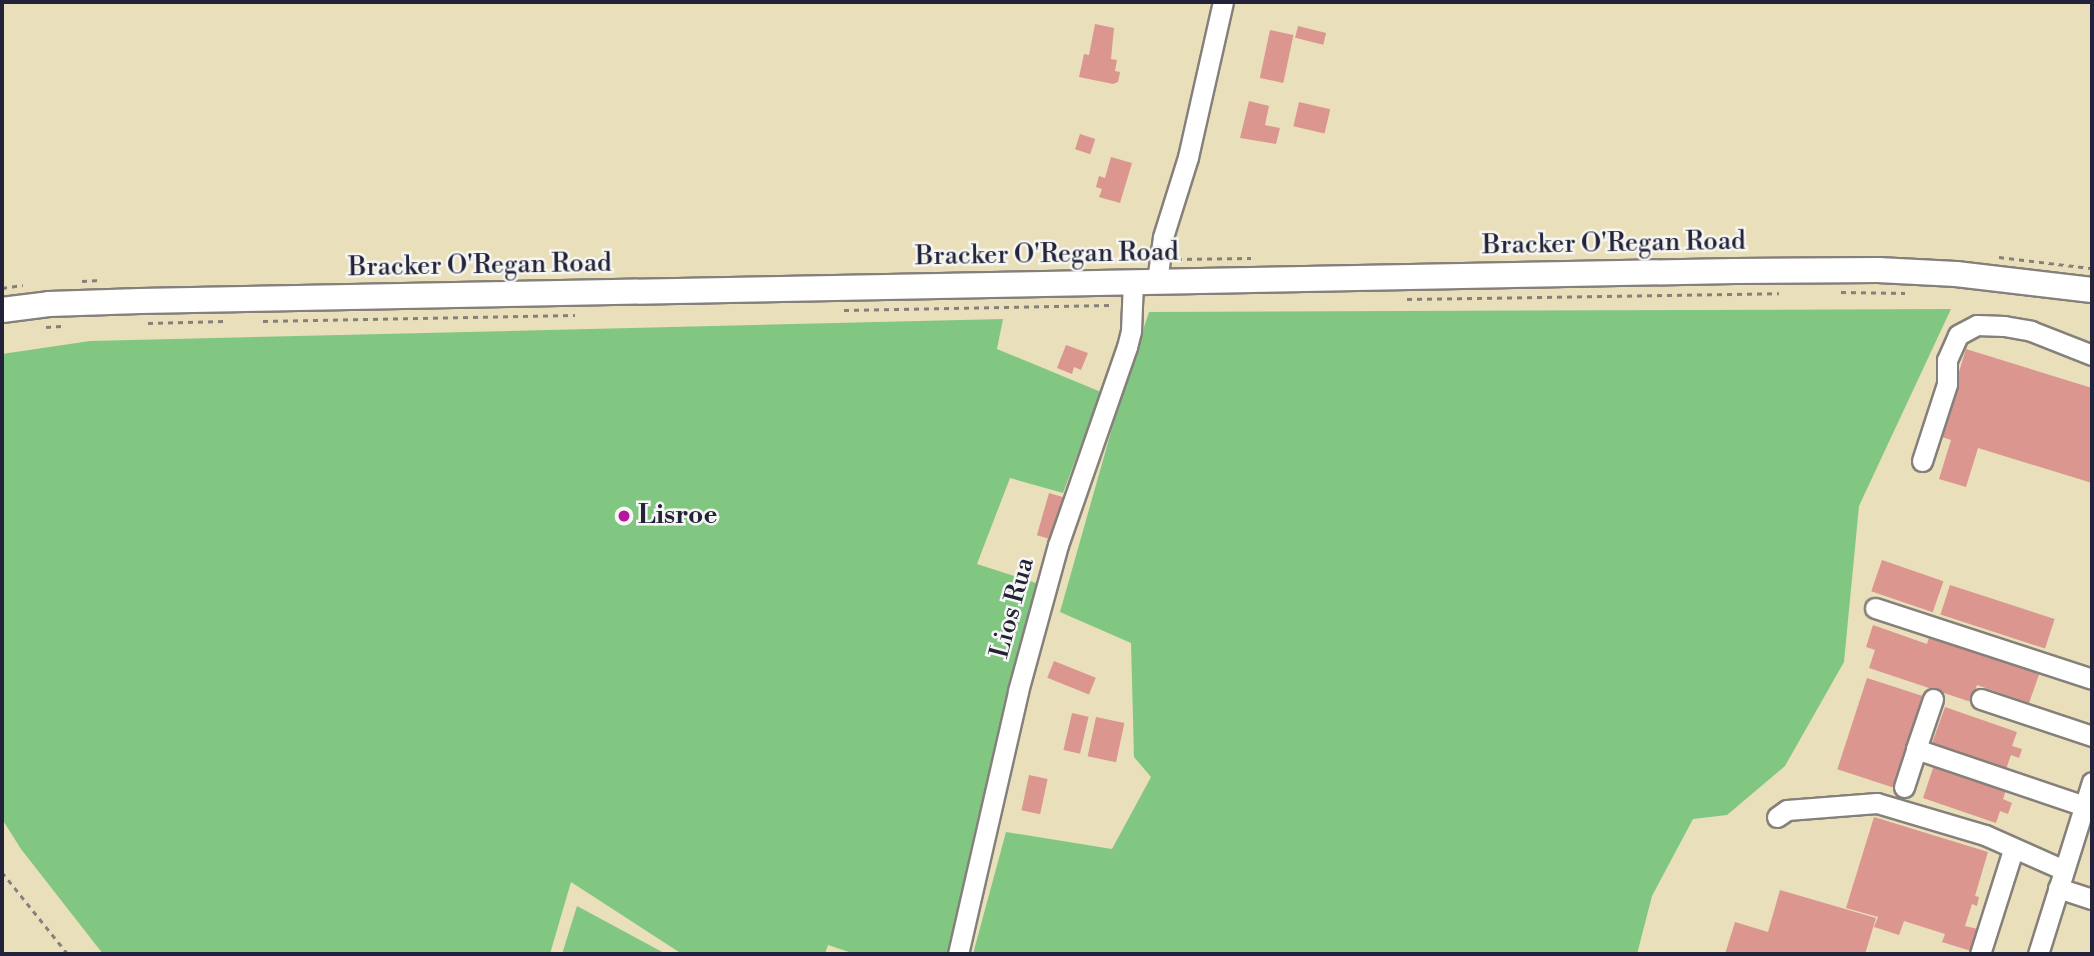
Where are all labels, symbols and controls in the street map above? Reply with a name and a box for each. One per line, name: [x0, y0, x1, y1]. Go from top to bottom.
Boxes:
street label: Bracker O'Regan Road: [1482, 226, 1746, 262]
street label: Bracker O'Regan Road: [915, 237, 1179, 273]
street label: Bracker O'Regan Road: [348, 248, 612, 284]
place label: Lisroe: [638, 500, 717, 532]
marker: Lisroe: [616, 508, 632, 524]
street label: Lios Rua: [985, 554, 1041, 662]

